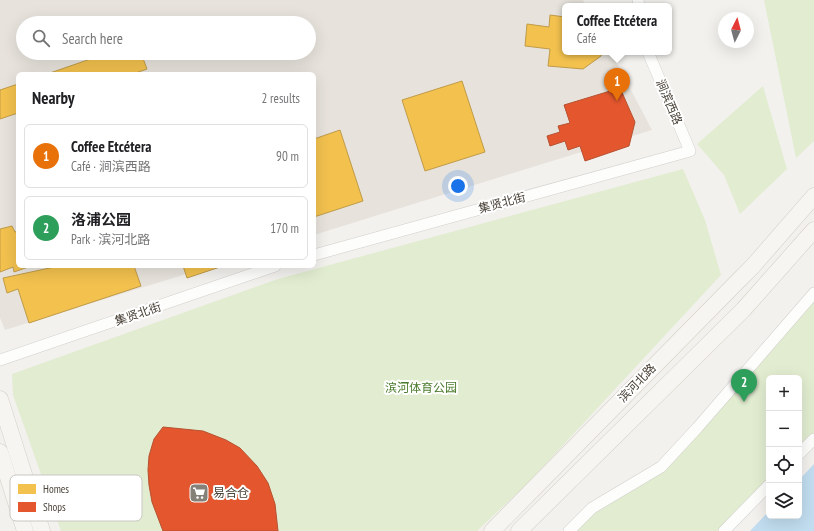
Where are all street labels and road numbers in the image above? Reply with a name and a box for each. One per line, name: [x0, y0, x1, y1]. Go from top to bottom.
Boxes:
street label: 涧滨西路: [653, 77, 686, 127]
street label: 集贤北街: [477, 189, 527, 216]
street label: 集贤北街: [113, 299, 163, 328]
street label: 滨河北路: [615, 360, 659, 405]

